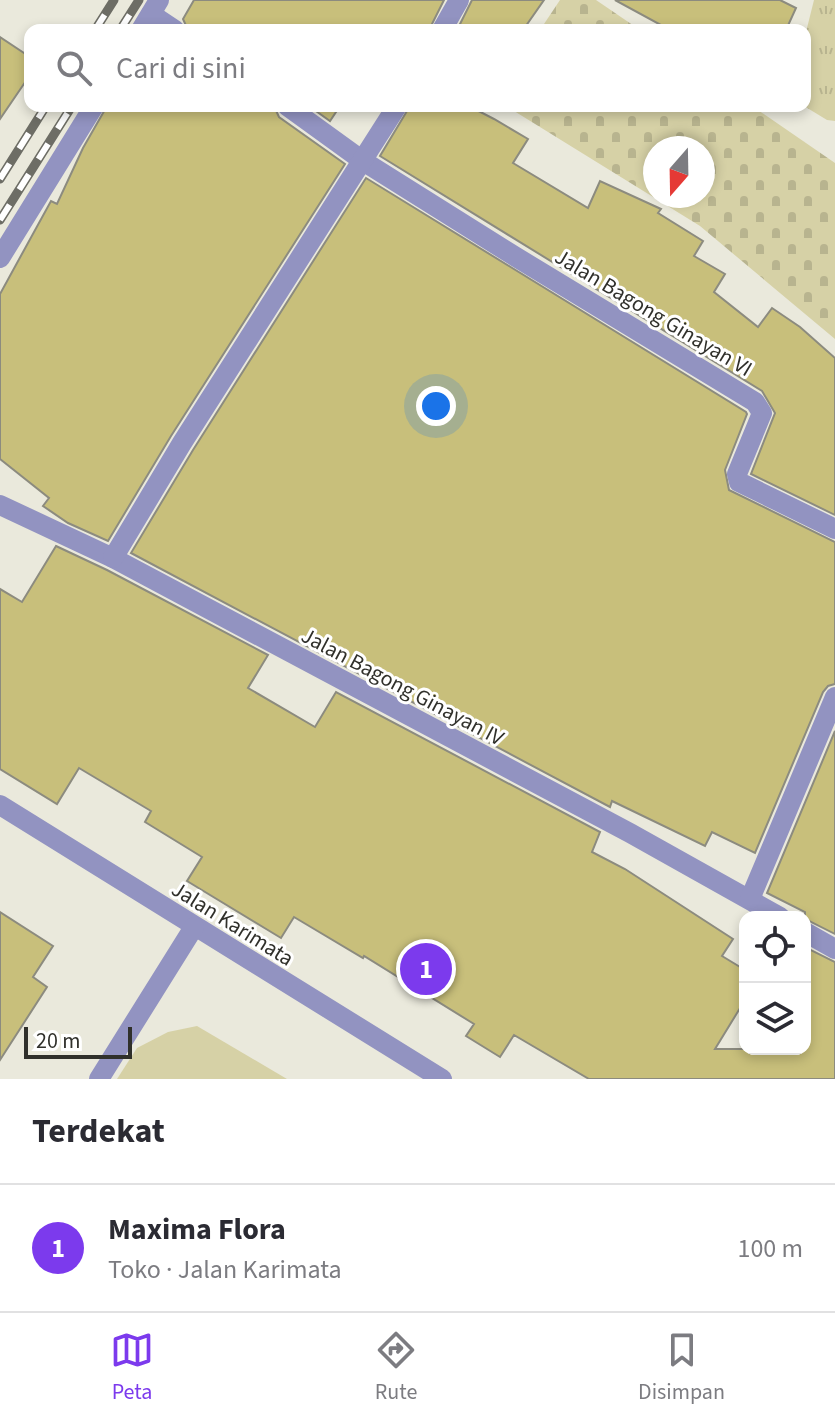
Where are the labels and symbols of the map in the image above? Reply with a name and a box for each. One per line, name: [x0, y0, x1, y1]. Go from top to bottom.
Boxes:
north arrow: [643, 136, 715, 208]
street label: Jalan Bagong Ginayan VI: [549, 241, 758, 385]
your location: [416, 386, 456, 426]
street label: Jalan Bagong Ginayan IV: [295, 620, 510, 754]
street label: Jalan Karimata: [165, 874, 300, 974]
pin: 1: [400, 939, 452, 999]
scale bar: [24, 1023, 132, 1059]

